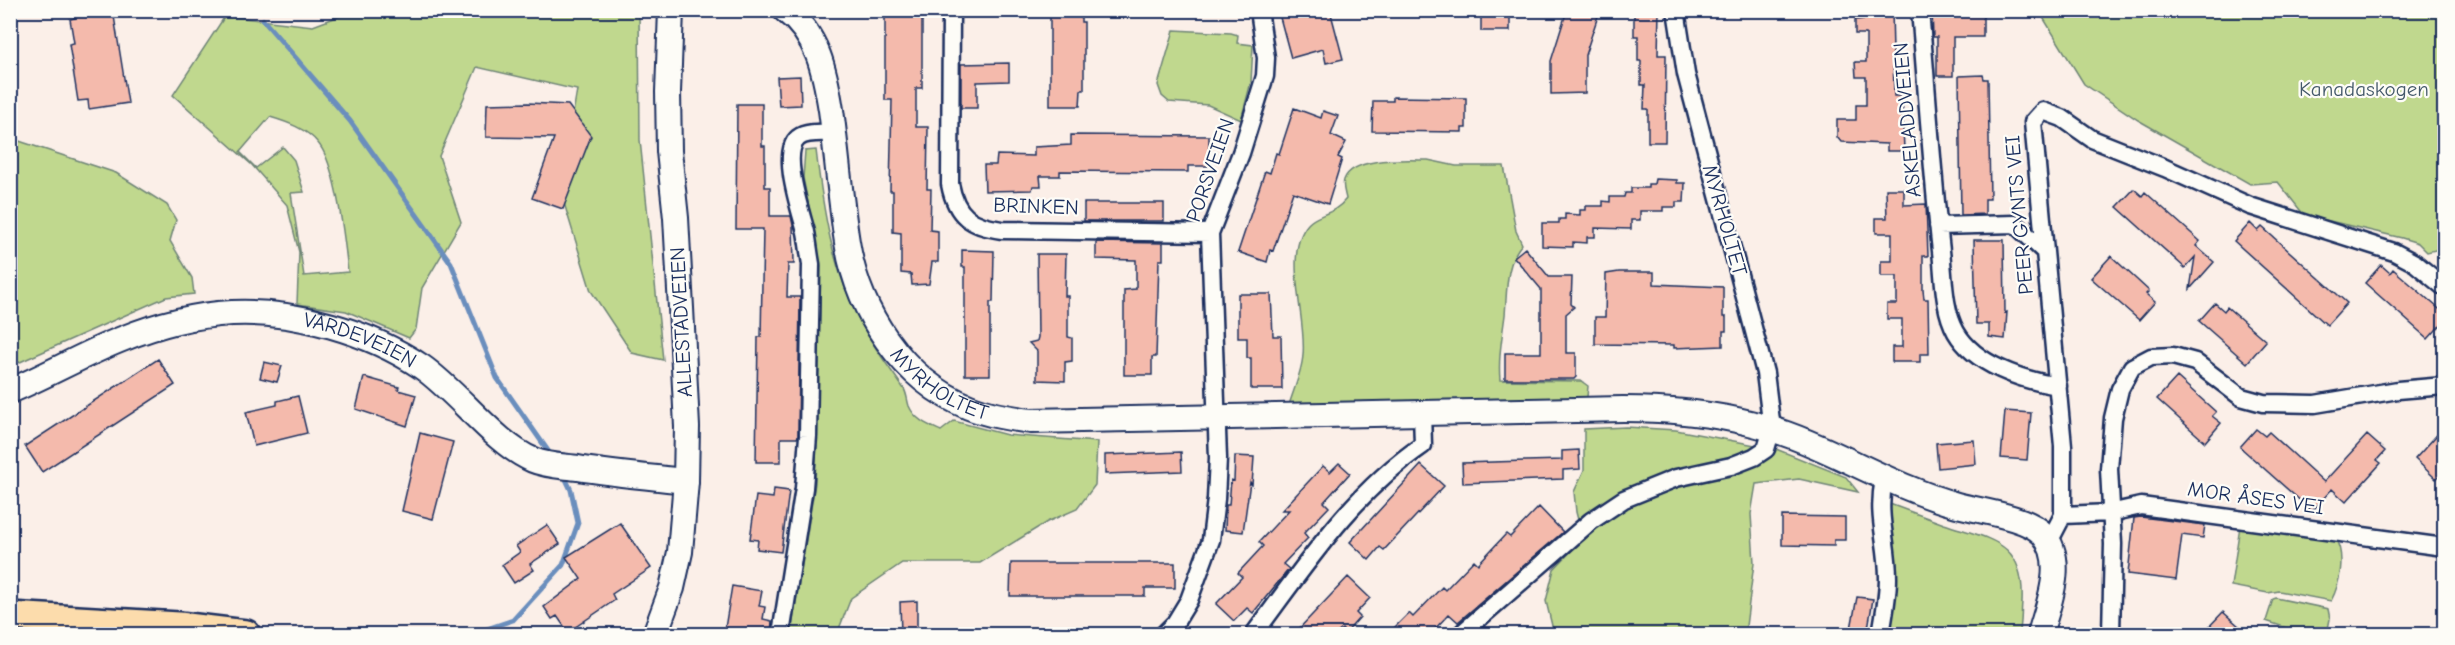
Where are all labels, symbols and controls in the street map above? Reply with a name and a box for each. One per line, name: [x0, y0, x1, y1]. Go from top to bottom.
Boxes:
street label: ASKELADDVEIEN: [1888, 41, 1926, 199]
park label: Kanadaskogen: [2299, 77, 2429, 101]
street label: PORSVEIEN: [1181, 115, 1239, 225]
street label: PEER GYNTS VEI: [2000, 134, 2038, 296]
street label: MYRHOLTET: [1698, 162, 1752, 278]
street label: BRINKEN: [993, 193, 1079, 219]
street label: ALLESTADVEIEN: [665, 246, 697, 398]
street label: VARDEVEIEN: [301, 307, 421, 372]
street label: MYRHOLTET: [885, 343, 991, 425]
street label: MOR ÅSES VEI: [2186, 477, 2326, 519]

